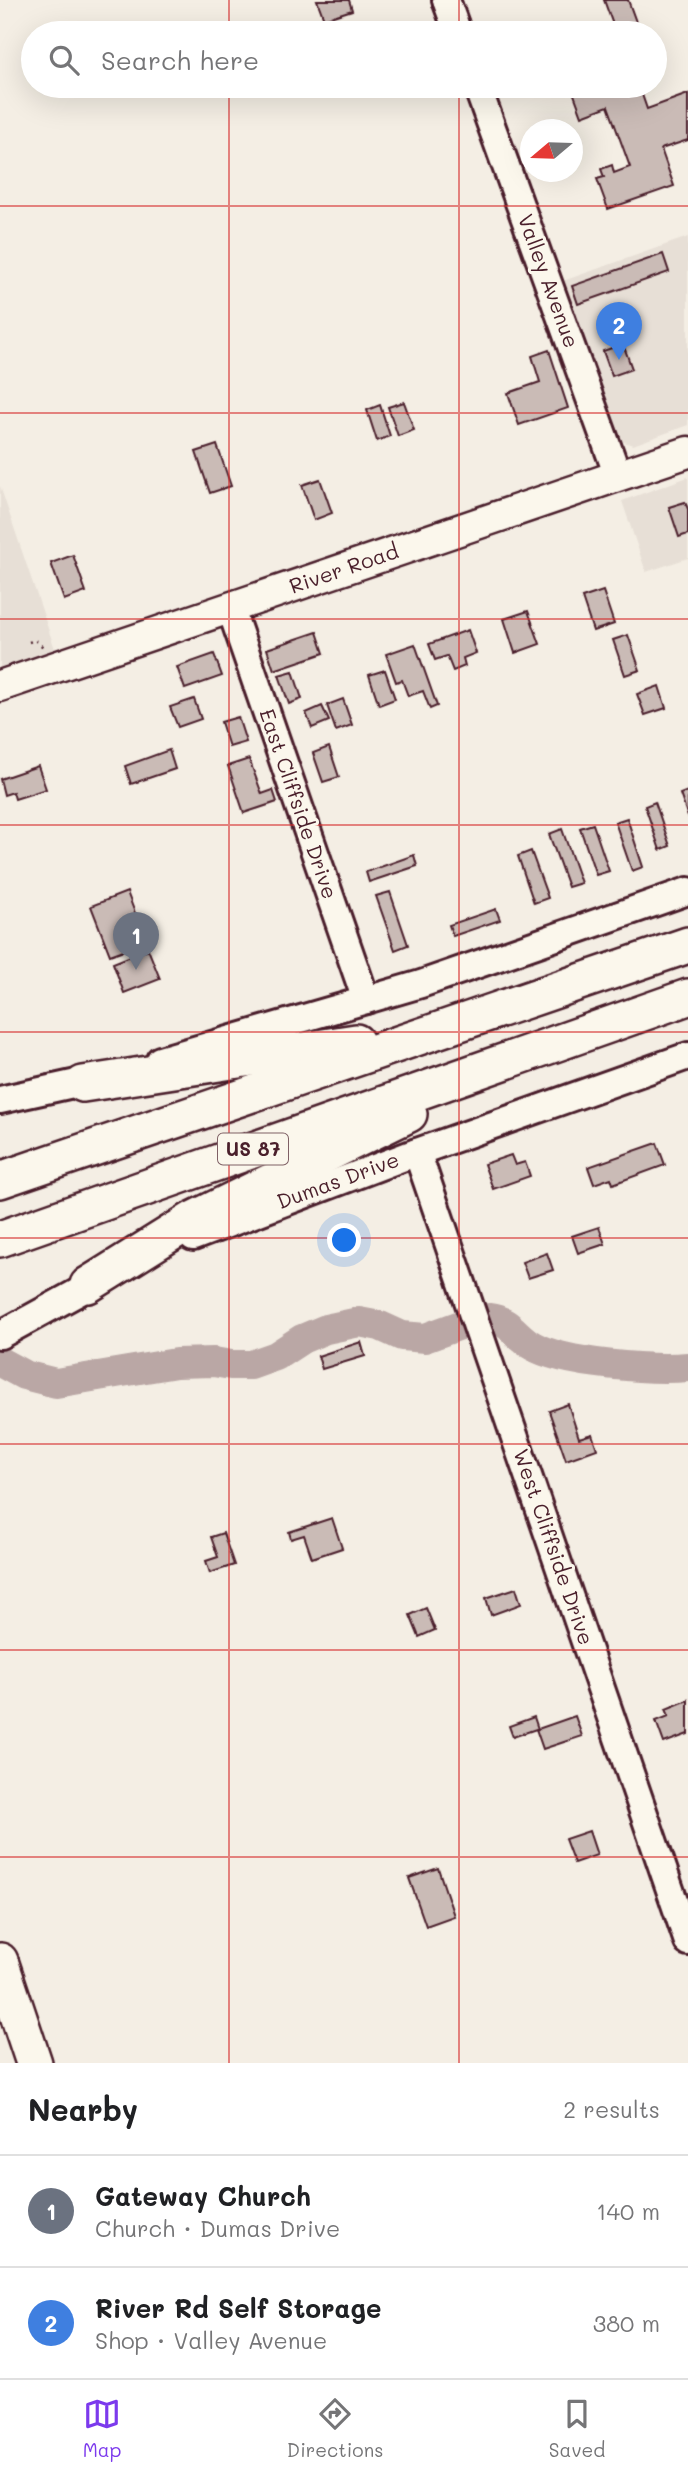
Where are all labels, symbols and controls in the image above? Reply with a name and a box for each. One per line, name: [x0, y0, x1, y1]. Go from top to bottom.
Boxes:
search box: [21, 21, 667, 98]
icon: search: [45, 41, 83, 79]
text: Search here: [101, 43, 259, 77]
north arrow: [520, 119, 583, 182]
street label: Valley Avenue: [513, 210, 586, 351]
pin: 2: [596, 302, 642, 360]
street label: River Road: [285, 536, 402, 599]
street label: East Cliffside Drive: [254, 705, 345, 902]
pin: 1: [113, 912, 159, 970]
road number: US 87: [218, 1134, 288, 1164]
street label: Dumas Drive: [273, 1145, 402, 1214]
your location: [327, 1223, 361, 1257]
street label: West Cliffside Drive: [508, 1445, 601, 1648]
text: Nearby: [28, 2089, 138, 2129]
text: 2 results: [563, 2094, 660, 2124]
text: Gateway Church: [95, 2179, 311, 2213]
text: 1: [46, 2196, 56, 2226]
text: 140 m: [596, 2196, 660, 2226]
text: Church · Dumas Drive: [95, 2213, 340, 2243]
text: River Rd Self Storage: [95, 2291, 381, 2325]
text: 2: [45, 2308, 57, 2338]
text: 380 m: [593, 2308, 660, 2338]
text: Shop · Valley Avenue: [95, 2325, 327, 2355]
tab: Map: [83, 2395, 121, 2462]
tab: Directions: [287, 2395, 383, 2462]
tab: Saved: [549, 2395, 605, 2462]

